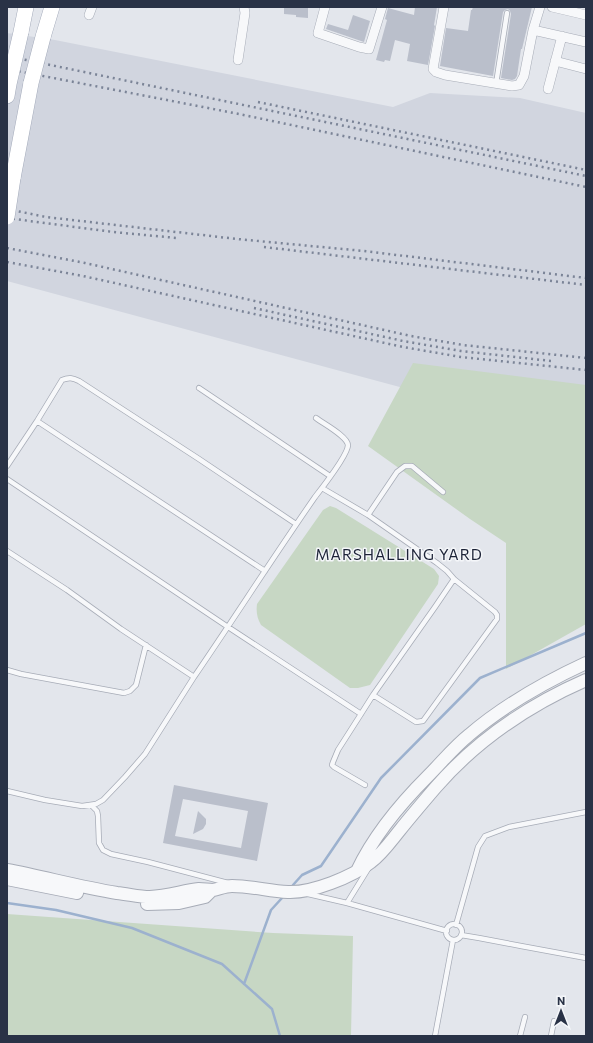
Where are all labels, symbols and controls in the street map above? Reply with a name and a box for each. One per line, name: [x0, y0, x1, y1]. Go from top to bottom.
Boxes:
district label: MARSHALLING YARD: [315, 545, 483, 563]
north arrow: [541, 991, 581, 1031]
text: N: [557, 994, 565, 1007]

